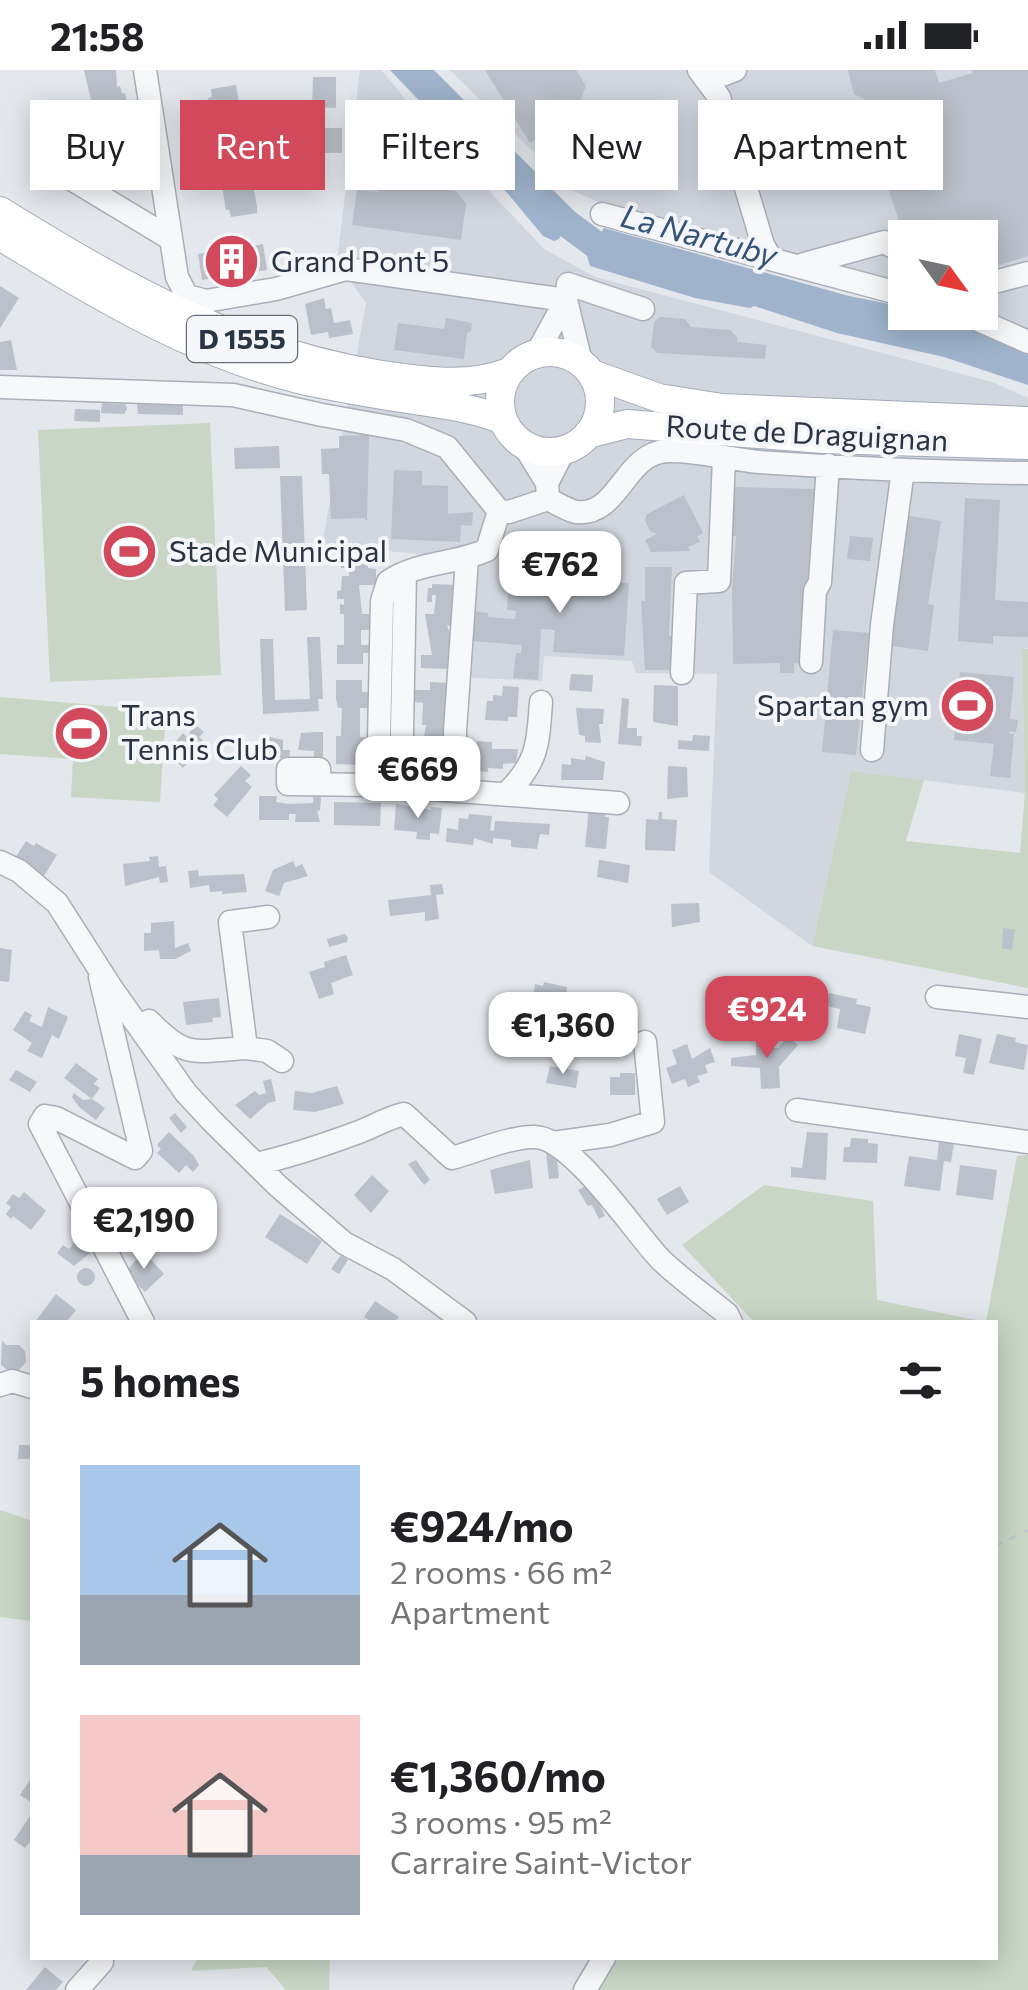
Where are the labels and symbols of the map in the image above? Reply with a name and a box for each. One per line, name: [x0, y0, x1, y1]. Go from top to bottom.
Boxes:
water label: La Nartuby: [617, 194, 784, 275]
north arrow: [888, 220, 998, 330]
building icon: Grand Pont 5: [202, 232, 262, 292]
place label: Grand Pont 5: [271, 241, 449, 278]
road number: D 1555: [187, 316, 297, 362]
street label: Route de Draguignan: [665, 406, 949, 457]
sports icon: Stade Municipal: [100, 522, 160, 582]
place label: Stade Municipal: [169, 531, 387, 568]
pin: €762: [501, 531, 619, 616]
sports icon: Spartan gym: [938, 676, 998, 736]
place label: Spartan gym: [757, 685, 929, 722]
place label: Trans Tennis Club: [121, 695, 278, 766]
sports icon: Trans Tennis Club: [52, 703, 112, 763]
pin: €669: [359, 736, 477, 821]
pin: €924: [708, 976, 826, 1061]
pin: €1,360: [482, 992, 644, 1077]
pin: €2,190: [63, 1187, 225, 1272]

